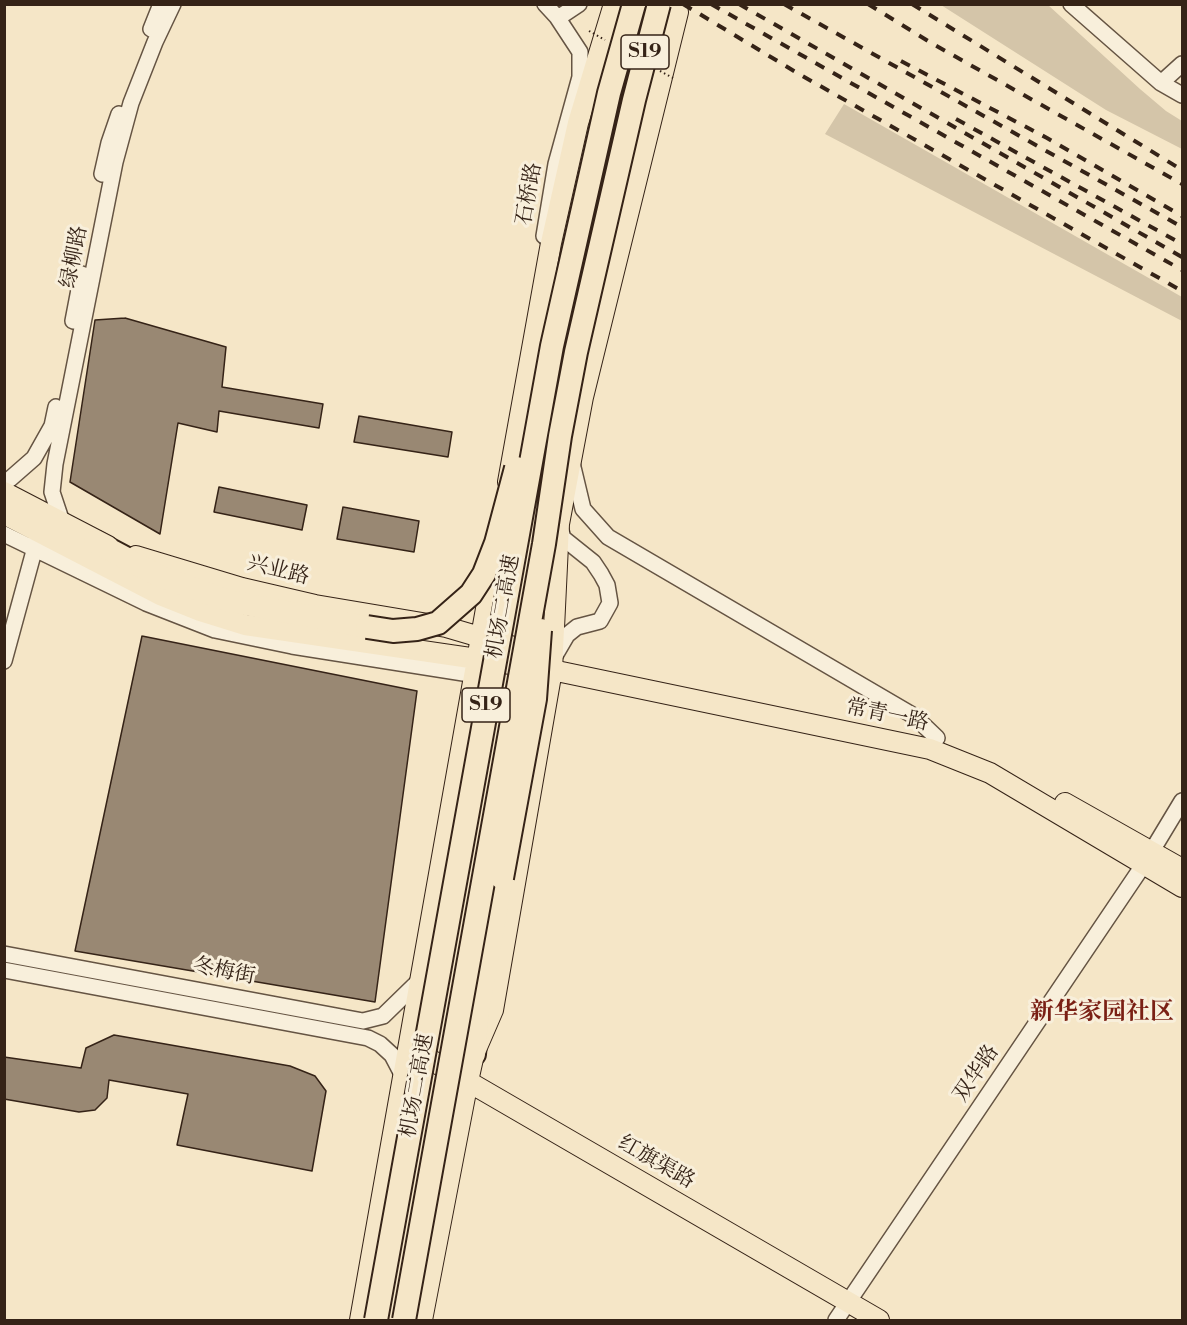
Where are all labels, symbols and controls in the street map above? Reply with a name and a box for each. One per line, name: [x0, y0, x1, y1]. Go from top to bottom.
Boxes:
road number: S19: [621, 35, 669, 69]
street label: 石桥路: [512, 161, 548, 227]
street label: 绿柳路: [57, 224, 93, 290]
street label: 兴业路: [244, 551, 312, 591]
street label: 机场二高速: [482, 553, 526, 661]
road number: S19: [462, 688, 510, 722]
street label: 常青一路: [843, 695, 931, 737]
street label: 冬梅街: [191, 954, 257, 990]
district label: 新华家园社区: [1030, 999, 1174, 1027]
street label: 机场二高速: [396, 1032, 440, 1140]
street label: 双华路: [949, 1041, 1005, 1107]
street label: 红旗渠路: [613, 1131, 699, 1195]

